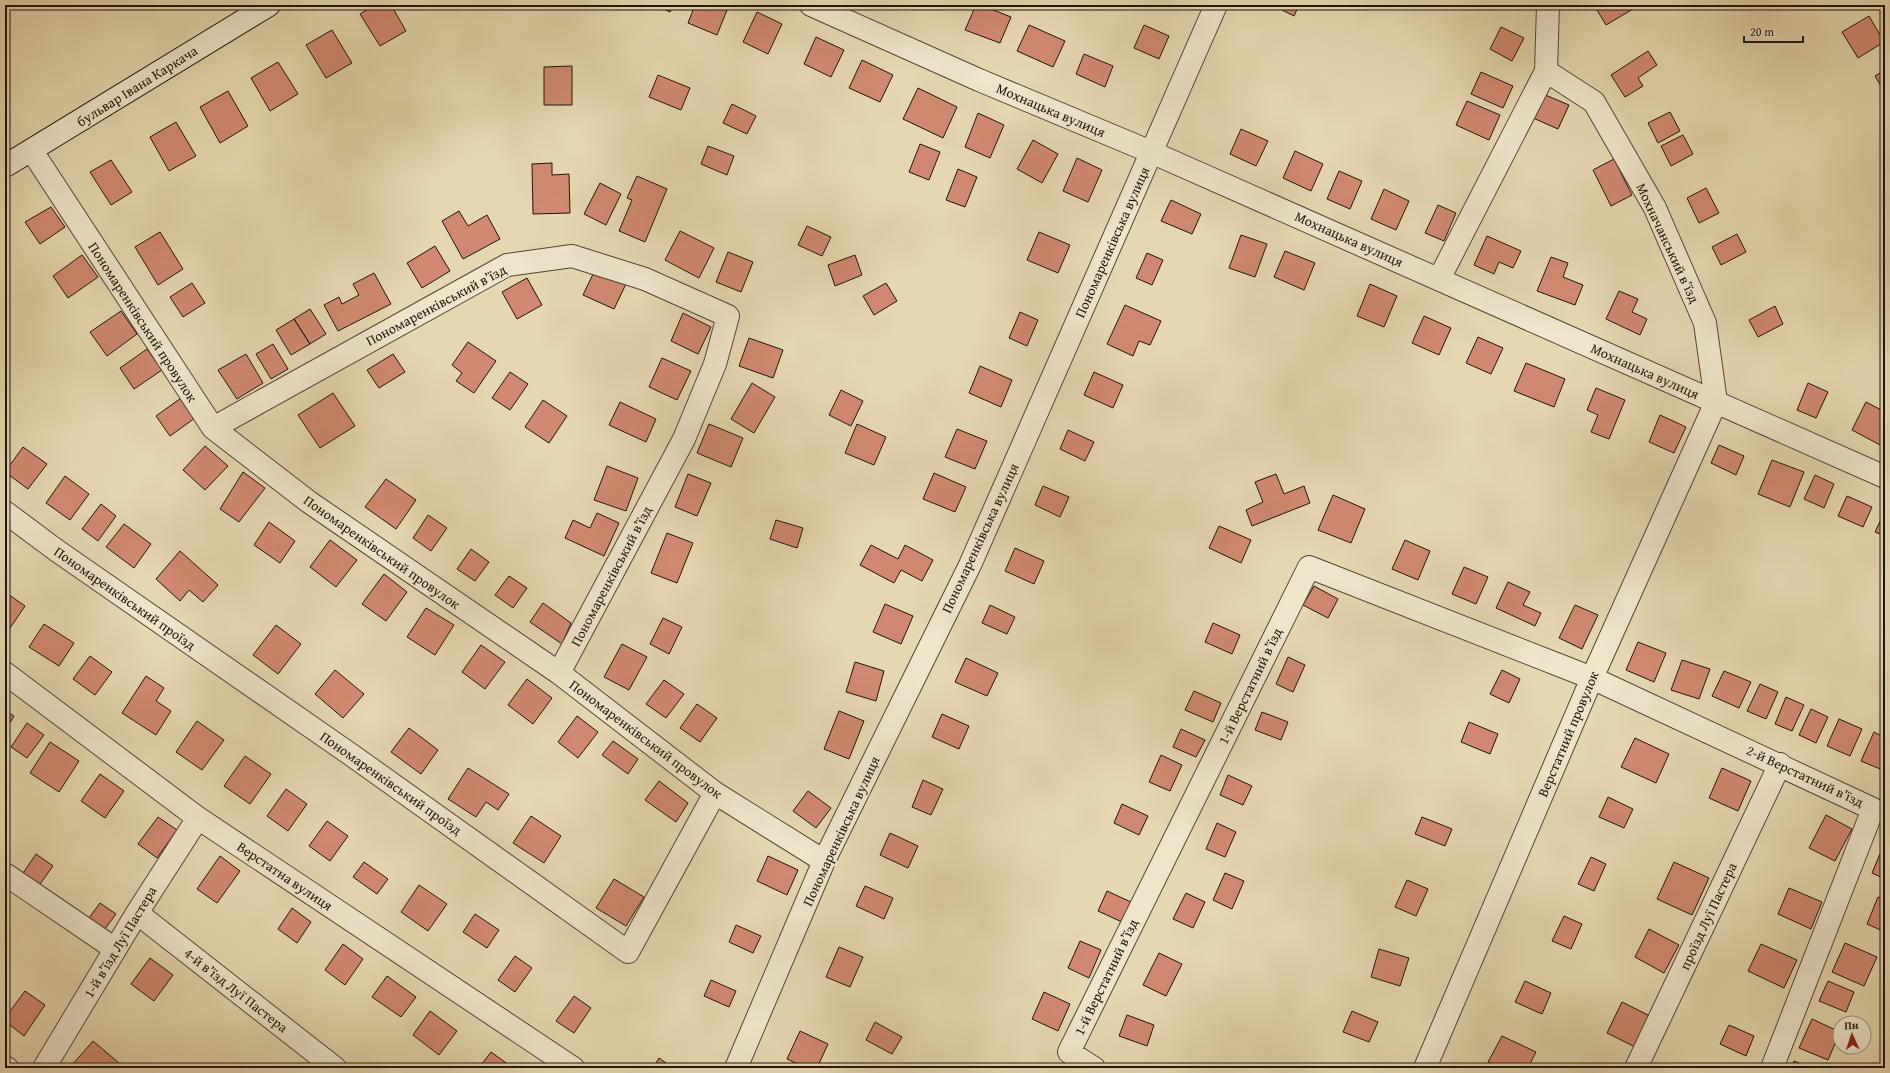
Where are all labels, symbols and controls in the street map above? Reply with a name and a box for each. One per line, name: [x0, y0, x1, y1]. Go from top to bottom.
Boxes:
scale bar: [1744, 18, 1803, 44]
text: 20 m: [1750, 23, 1774, 40]
street label: бульвар Івана Каркача: [73, 40, 202, 131]
street label: Мохнацька вулиця: [993, 78, 1109, 142]
street label: Пономаренківська вулиця: [1070, 163, 1154, 321]
street label: Мохначанський в’їзд: [1631, 180, 1705, 307]
street label: Мохнацька вулиця: [1292, 206, 1406, 272]
street label: Пономаренківський провулок: [84, 238, 203, 406]
street label: Пономаренківський в’їзд: [362, 259, 510, 351]
street label: Мохнацька вулиця: [1588, 338, 1702, 404]
street label: Пономаренківська вулиця: [936, 460, 1024, 616]
street label: Пономаренківський провулок: [300, 490, 465, 614]
street label: Пономаренківський в’їзд: [565, 502, 657, 650]
street label: Пономаренківський проїзд: [50, 541, 200, 655]
street label: 1-й Верстатний в’їзд: [1213, 624, 1287, 748]
street label: Верстатний провулок: [1532, 667, 1604, 800]
street label: Пономаренківський провулок: [565, 675, 727, 804]
street label: Пономаренківський проїзд: [316, 726, 466, 840]
street label: 2-й Верстатний в’їзд: [1743, 740, 1867, 812]
street label: Пономаренківська вулиця: [797, 753, 885, 909]
street label: Верстатна вулиця: [233, 837, 337, 915]
street label: проїзд Луї Пастера: [1674, 859, 1742, 973]
street label: 1-й в’їзд Луї Пастера: [79, 882, 161, 1002]
street label: 1-й Верстатний в’їзд: [1069, 915, 1143, 1039]
street label: 4-й в’їзд Луї Пастера: [180, 943, 292, 1037]
north arrow: [1832, 1015, 1872, 1055]
text: Пн: [1844, 1017, 1859, 1033]

